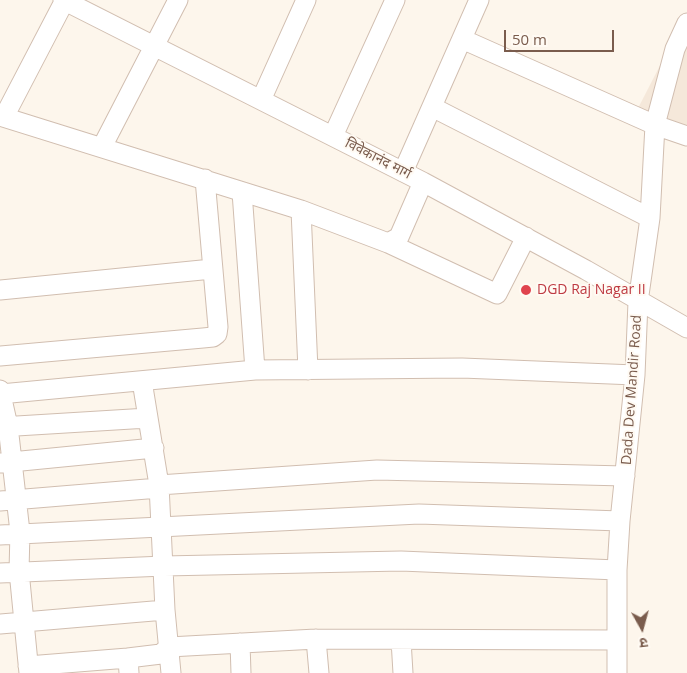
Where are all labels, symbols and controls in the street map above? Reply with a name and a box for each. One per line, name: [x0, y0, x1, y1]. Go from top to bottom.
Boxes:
scale bar: [507, 20, 617, 52]
text: 50 m: [512, 29, 547, 49]
street label: विवेकानंद मार्ग: [342, 135, 414, 183]
place label: DGD Raj Nagar II: [537, 282, 646, 298]
marker: DGD Raj Nagar II: [519, 283, 533, 297]
street label: Dada Dev Mandir Road: [618, 314, 646, 466]
north arrow: [617, 603, 667, 653]
text: उ: [639, 633, 649, 653]

